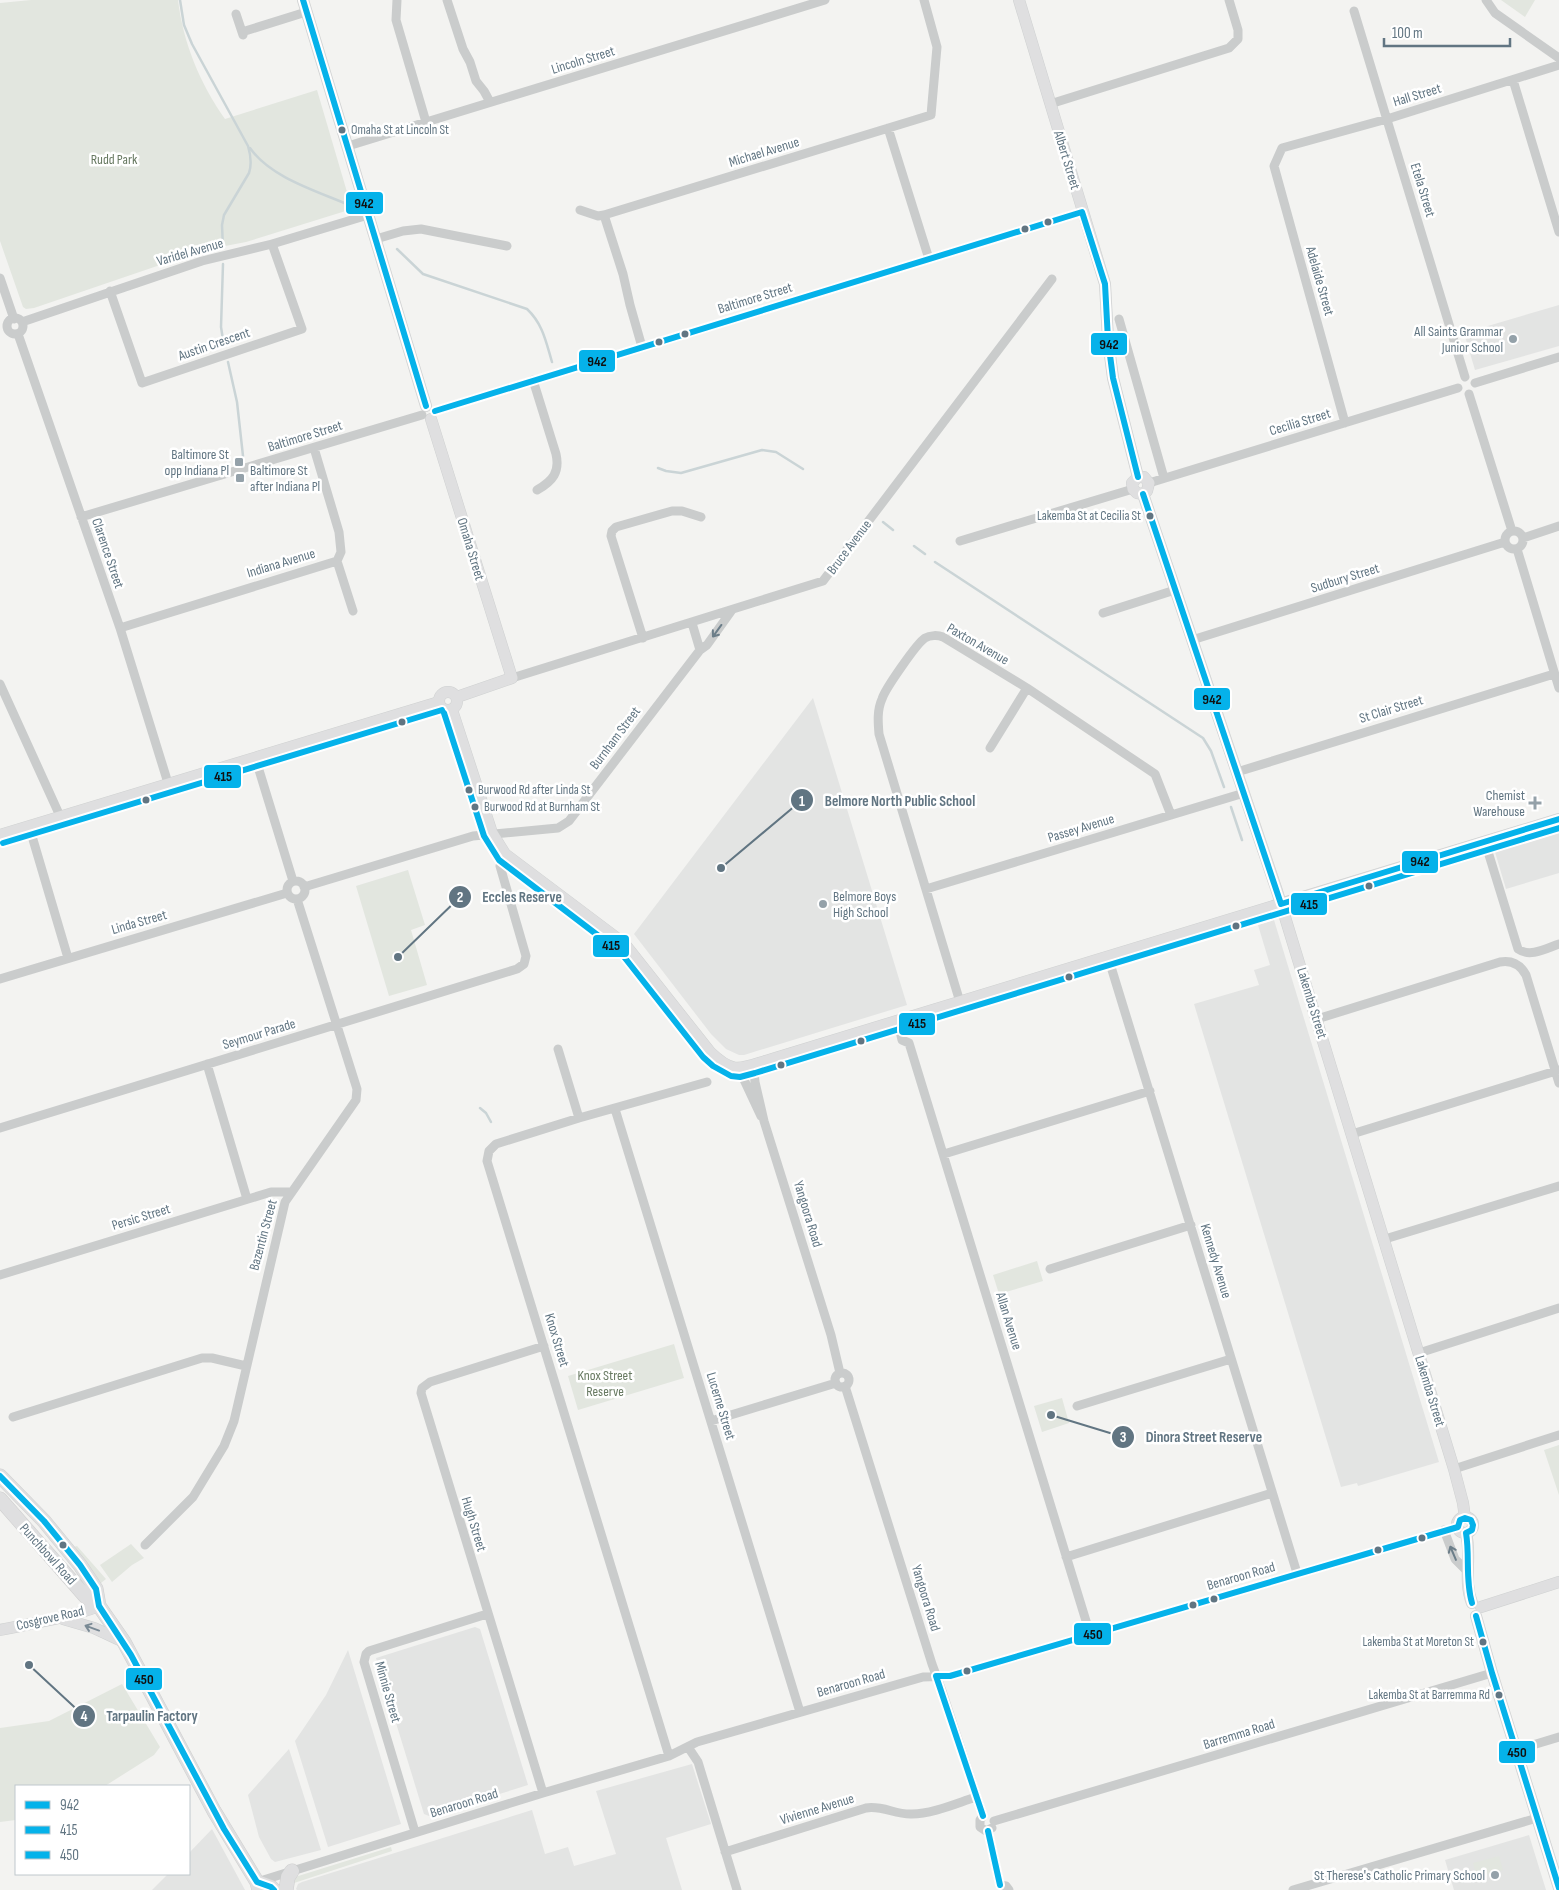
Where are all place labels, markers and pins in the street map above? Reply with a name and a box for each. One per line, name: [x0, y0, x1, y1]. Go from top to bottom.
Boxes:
place label: Omaha St at Lincoln St: [351, 122, 449, 138]
marker: Omaha St at Lincoln St: [337, 125, 347, 135]
unlabelled marker: [1043, 217, 1053, 227]
unlabelled marker: [1020, 224, 1030, 234]
place label: All Saints Grammar Junior School: [1413, 323, 1503, 356]
unlabelled marker: [680, 329, 690, 339]
marker: All Saints Grammar Junior School: [1507, 333, 1519, 345]
unlabelled marker: [654, 337, 664, 347]
place label: Baltimore St opp Indiana Pl: [165, 446, 229, 479]
marker: Baltimore St opp Indiana Pl: [233, 456, 245, 468]
place label: Baltimore St after Indiana Pl: [250, 462, 320, 495]
marker: Baltimore St after Indiana Pl: [234, 472, 246, 484]
place label: Lakemba St at Cecilia St: [1037, 508, 1141, 524]
marker: Lakemba St at Cecilia St: [1145, 511, 1155, 521]
unlabelled marker: [397, 717, 407, 727]
place label: Burwood Rd after Linda St: [478, 782, 590, 798]
marker: Burwood Rd after Linda St: [464, 785, 474, 795]
callout: Belmore North Public School: [790, 785, 985, 815]
place label: Chemist Warehouse: [1473, 787, 1525, 820]
unlabelled marker: [141, 795, 151, 805]
marker: Chemist Warehouse: [1529, 797, 1541, 809]
place label: Burwood Rd at Burnham St: [484, 799, 600, 815]
marker: Burwood Rd at Burnham St: [470, 802, 480, 812]
unlabelled marker: [1364, 881, 1374, 891]
callout: Eccles Reserve: [447, 882, 572, 912]
place label: Belmore Boys High School: [833, 888, 896, 921]
marker: Belmore Boys High School: [817, 898, 829, 910]
unlabelled marker: [1231, 921, 1241, 931]
unlabelled marker: [1064, 972, 1074, 982]
unlabelled marker: [856, 1036, 866, 1046]
unlabelled marker: [776, 1060, 786, 1070]
callout: Dinora Street Reserve: [1110, 1422, 1272, 1452]
unlabelled marker: [1417, 1533, 1427, 1543]
unlabelled marker: [58, 1540, 68, 1550]
unlabelled marker: [1373, 1545, 1383, 1555]
unlabelled marker: [1209, 1594, 1219, 1604]
unlabelled marker: [1188, 1600, 1198, 1610]
place label: Lakemba St at Moreton St: [1363, 1634, 1474, 1650]
marker: Lakemba St at Moreton St: [1478, 1637, 1488, 1647]
unlabelled marker: [962, 1666, 972, 1676]
place label: Lakemba St at Barremma Rd: [1368, 1687, 1490, 1703]
marker: Lakemba St at Barremma Rd: [1494, 1690, 1504, 1700]
callout: Tarpaulin Factory: [71, 1701, 208, 1731]
place label: St Therese's Catholic Primary School: [1314, 1867, 1485, 1884]
marker: St Therese's Catholic Primary School: [1489, 1869, 1501, 1881]

